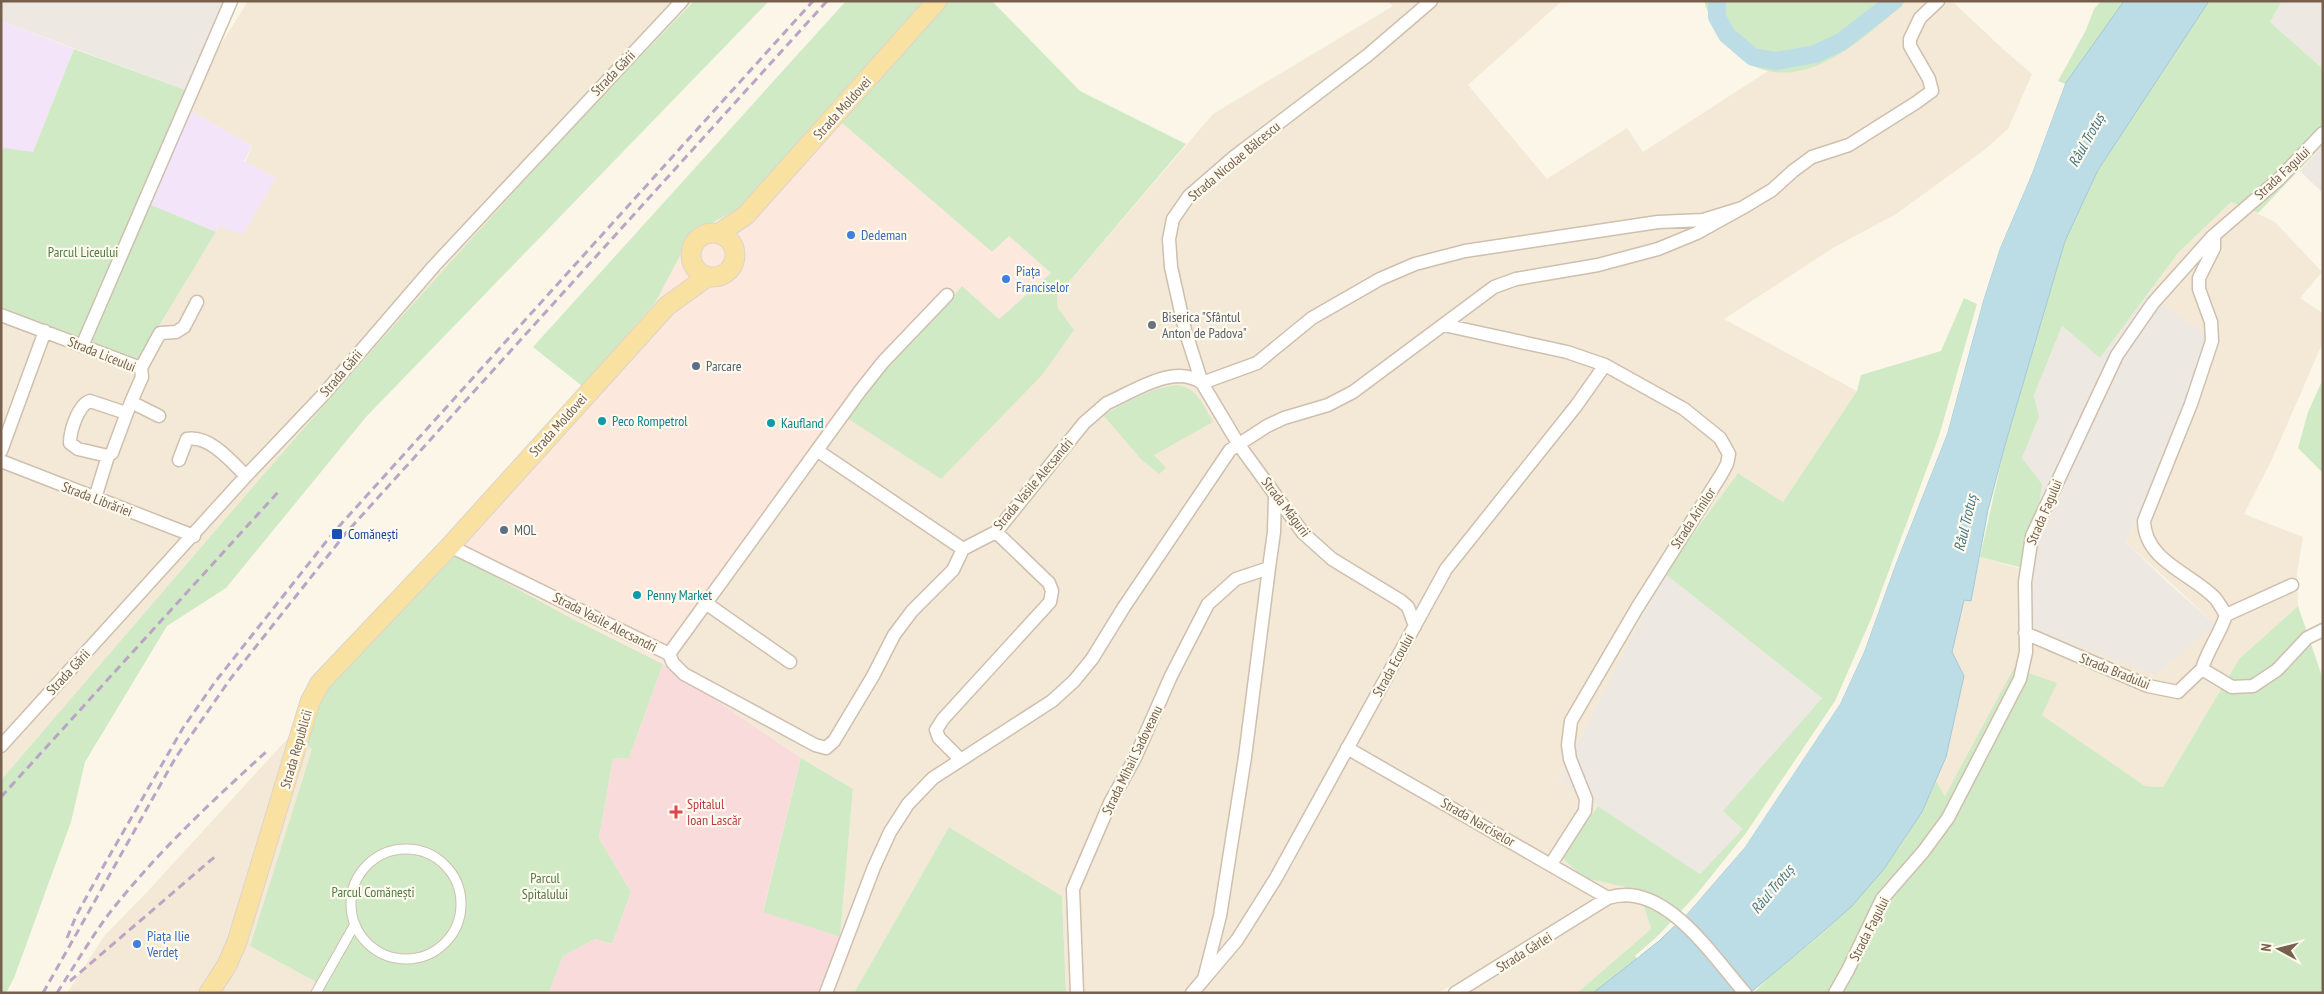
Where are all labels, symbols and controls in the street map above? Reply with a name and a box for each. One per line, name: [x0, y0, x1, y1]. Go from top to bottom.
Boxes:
street label: Strada Gării: [587, 46, 639, 100]
street label: Strada Moldovei: [809, 73, 875, 143]
water label: Râul Trotuș: [2064, 108, 2109, 170]
street label: Strada Nicolae Bălcescu: [1184, 117, 1284, 205]
street label: Strada Fagului: [2250, 143, 2314, 203]
place label: Dedeman: [861, 226, 907, 244]
marker: Dedeman: [845, 229, 857, 241]
park label: Parcul Liceului: [48, 243, 118, 261]
place label: Piața Franciselor: [1016, 262, 1069, 296]
marker: Piața Franciselor: [1000, 273, 1012, 285]
place label: Biserica "Sfântul Anton de Padova": [1162, 308, 1247, 342]
marker: Biserica "Sfântul Anton de Padova": [1146, 319, 1158, 331]
street label: Strada Liceului: [65, 332, 139, 376]
street label: Strada Gării: [316, 346, 366, 400]
place label: Parcare: [706, 357, 742, 375]
marker: Parcare: [690, 360, 702, 372]
street label: Strada Moldovei: [525, 390, 591, 460]
place label: Peco Rompetrol: [612, 412, 688, 430]
place label: Kaufland: [781, 414, 824, 432]
marker: Peco Rompetrol: [596, 415, 608, 427]
marker: Kaufland: [765, 417, 777, 429]
street label: Strada Vasile Alecsandri: [989, 434, 1077, 534]
street label: Strada Măgurii: [1258, 473, 1314, 541]
street label: Strada Fagului: [2022, 476, 2066, 548]
street label: Strada Librăriei: [59, 477, 135, 521]
street label: Strada Arinilor: [1667, 484, 1720, 552]
water label: Râul Trotuș: [1949, 491, 1981, 553]
place label: MOL: [514, 521, 537, 539]
marker: MOL: [498, 524, 510, 536]
place label: Comănești: [348, 525, 398, 543]
marker: Comănești: [330, 527, 344, 541]
place label: Penny Market: [647, 586, 712, 604]
street label: Strada Vasile Alecsandri: [550, 588, 660, 656]
marker: Penny Market: [631, 589, 643, 601]
street label: Strada Ecoului: [1368, 630, 1418, 700]
street label: Strada Gării: [42, 645, 94, 699]
street label: Strada Bradului: [2077, 649, 2153, 693]
street label: Strada Mihail Sadoveanu: [1098, 702, 1166, 818]
street label: Strada Republicii: [276, 707, 316, 791]
street label: Strada Narciselor: [1438, 794, 1518, 851]
place label: Spitalul Ioan Lascăr: [687, 795, 742, 829]
marker: Spitalul Ioan Lascăr: [669, 805, 683, 819]
water label: Râul Trotuș: [1746, 859, 1799, 917]
park label: Parcul Spitalului: [522, 869, 568, 903]
park label: Parcul Comănești: [332, 883, 415, 901]
street label: Strada Fagului: [1845, 894, 1893, 964]
north arrow: [2254, 924, 2304, 974]
place label: Piața Ilie Verdeț: [146, 927, 190, 961]
street label: Strada Gârlei: [1493, 928, 1555, 976]
marker: Piața Ilie Verdeț: [131, 938, 143, 950]
text: N: [2257, 943, 2275, 952]

